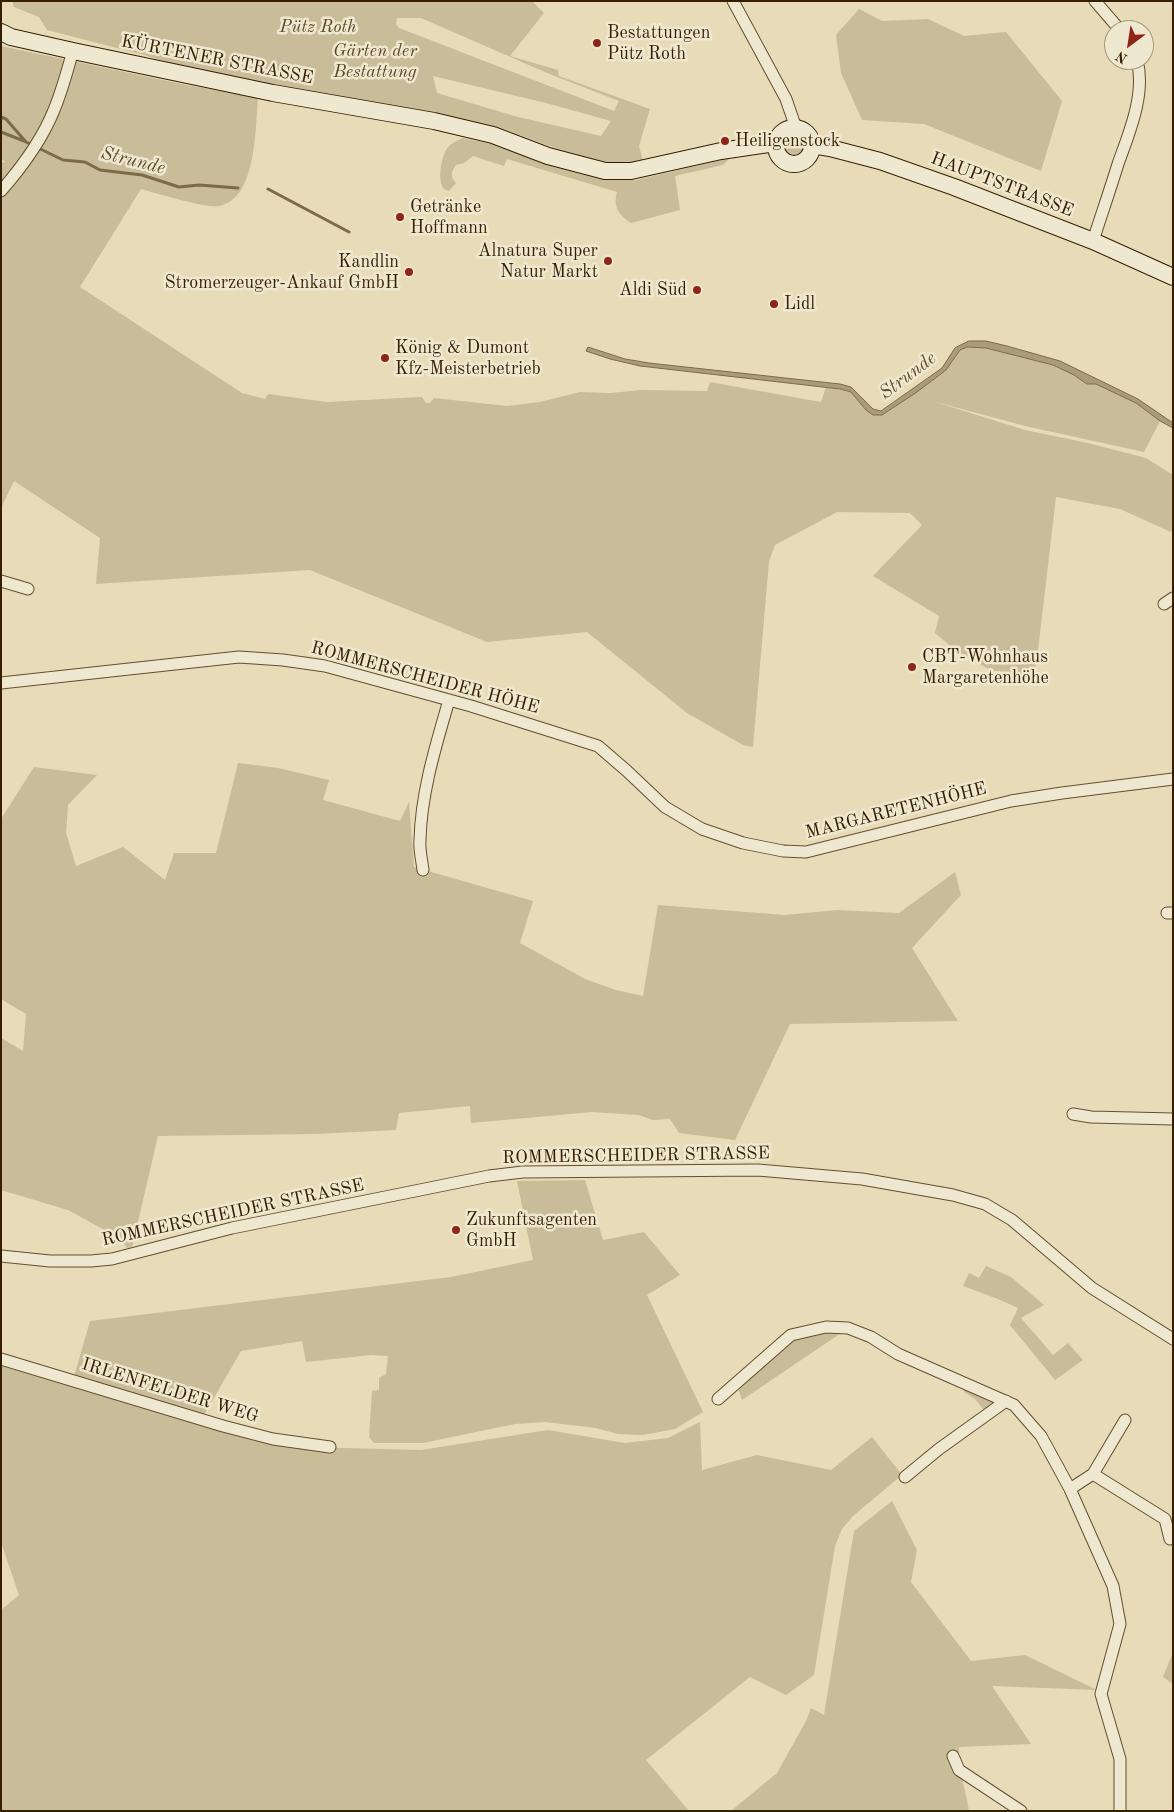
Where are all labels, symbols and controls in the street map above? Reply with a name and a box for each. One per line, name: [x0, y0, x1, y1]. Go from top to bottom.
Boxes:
park label: Pütz Roth: [279, 16, 357, 38]
north arrow: [1104, 20, 1154, 70]
place label: Bestattungen Pütz Roth: [607, 22, 710, 64]
street label: KÜRTENER STRASSE: [119, 31, 315, 89]
marker: Bestattungen Pütz Roth: [591, 37, 603, 49]
park label: Gärten der Bestattung: [333, 40, 417, 82]
text: N: [1114, 48, 1130, 66]
place label: Heiligenstock: [735, 130, 840, 152]
marker: Heiligenstock: [719, 135, 731, 147]
water label: Strunde: [98, 142, 168, 180]
street label: HAUPTSTRASSE: [928, 148, 1076, 222]
place label: Getränke Hoffmann: [410, 196, 488, 238]
marker: Getränke Hoffmann: [394, 211, 406, 223]
place label: Alnatura Super Natur Markt: [478, 240, 598, 282]
place label: Kandlin Stromerzeuger-Ankauf GmbH: [164, 251, 399, 294]
marker: Alnatura Super Natur Markt: [602, 255, 614, 267]
marker: Kandlin Stromerzeuger-Ankauf GmbH: [403, 266, 415, 278]
place label: Aldi Süd: [619, 279, 687, 301]
marker: Aldi Süd: [691, 284, 703, 296]
place label: Lidl: [784, 293, 815, 315]
marker: Lidl: [768, 298, 780, 310]
place label: König & Dumont Kfz-Meisterbetrieb: [395, 337, 541, 379]
water label: Strunde: [875, 347, 941, 405]
marker: König & Dumont Kfz-Meisterbetrieb: [379, 352, 391, 364]
street label: ROMMERSCHEIDER HÖHE: [308, 637, 542, 719]
place label: CBT-Wohnhaus Margaretenhöhe: [922, 646, 1049, 689]
marker: CBT-Wohnhaus Margaretenhöhe: [906, 661, 918, 673]
street label: MARGARETENHÖHE: [803, 778, 989, 844]
street label: ROMMERSCHEIDER STRASSE: [502, 1143, 770, 1169]
street label: ROMMERSCHEIDER STRASSE: [100, 1175, 366, 1251]
place label: Zukunftsagenten GmbH: [466, 1209, 597, 1252]
marker: Zukunftsagenten GmbH: [450, 1224, 462, 1236]
street label: IRLENFELDER WEG: [79, 1354, 261, 1428]

